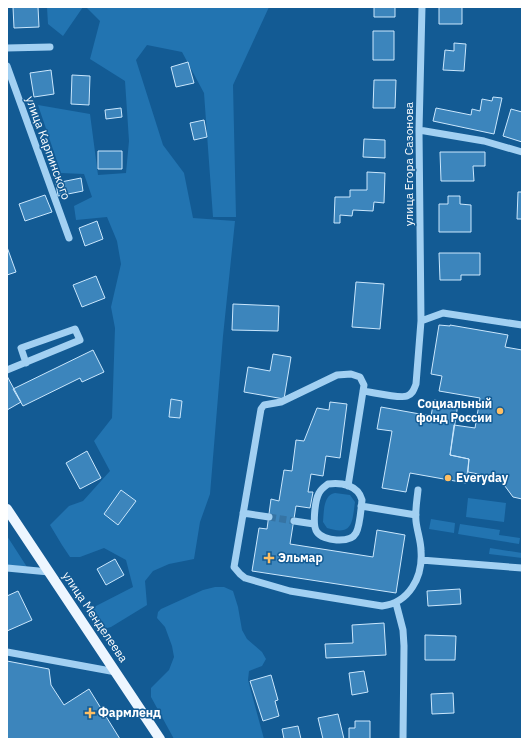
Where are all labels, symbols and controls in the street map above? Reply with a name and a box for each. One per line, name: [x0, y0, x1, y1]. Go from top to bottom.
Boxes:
street label: улица Карпинского: [23, 94, 74, 202]
street label: улица Егора Сазонова: [401, 101, 416, 226]
place label: Социальный фонд России: [416, 396, 492, 425]
marker: Социальный фонд России: [495, 406, 505, 416]
place label: Everyday: [456, 470, 509, 485]
marker: Everyday: [443, 473, 453, 483]
place label: Эльмар: [278, 550, 323, 565]
marker: Эльмар: [263, 552, 275, 564]
street label: улица Менделеева: [59, 568, 132, 665]
place label: Фармленд: [98, 705, 161, 720]
marker: Фармленд: [85, 708, 95, 718]

